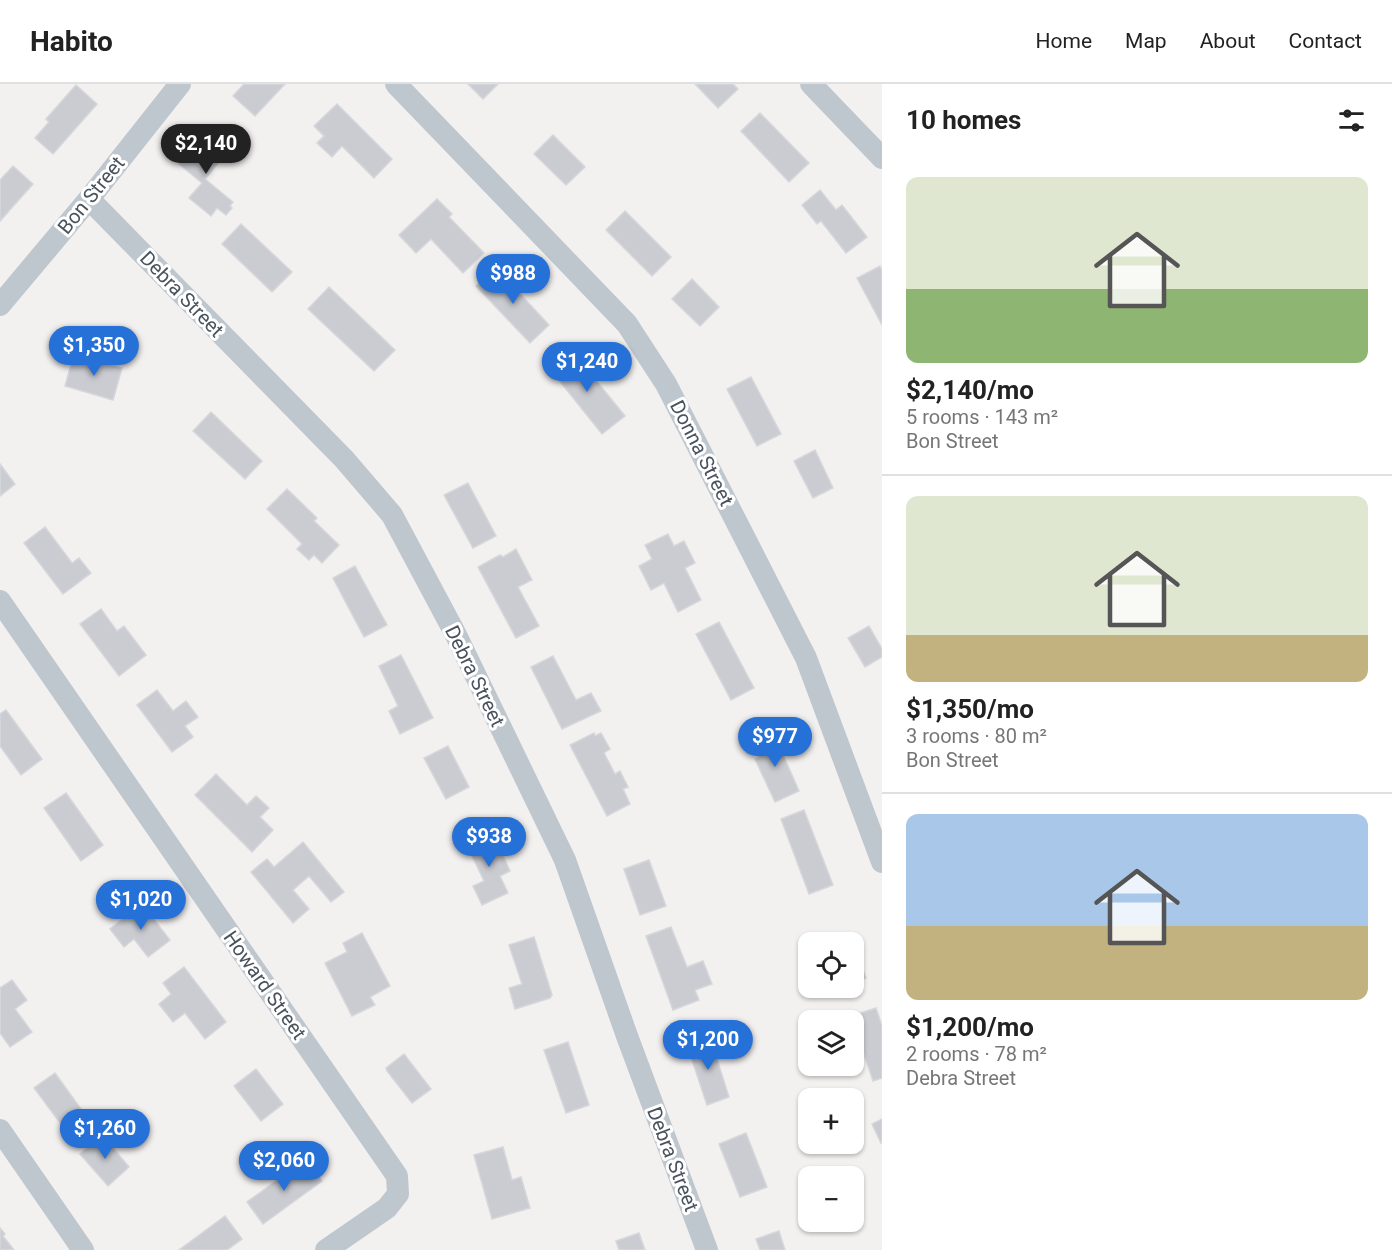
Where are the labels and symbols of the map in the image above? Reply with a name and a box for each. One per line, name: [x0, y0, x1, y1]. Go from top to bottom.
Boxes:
pin: $2,140: [157, 124, 255, 175]
street label: Bon Street: [53, 151, 129, 239]
street label: Debra Street: [135, 246, 229, 342]
pin: $988: [477, 254, 549, 305]
pin: $1,350: [45, 326, 143, 377]
pin: $1,240: [538, 342, 636, 393]
street label: Donna Street: [665, 396, 739, 510]
street label: Debra Street: [440, 621, 510, 731]
pin: $977: [739, 717, 811, 768]
pin: $938: [453, 817, 525, 868]
pin: $1,020: [92, 880, 190, 931]
street label: Howard Street: [219, 926, 311, 1044]
pin: $1,200: [659, 1020, 757, 1071]
street label: Debra Street: [642, 1103, 704, 1215]
pin: $1,260: [56, 1109, 154, 1160]
pin: $2,060: [235, 1141, 333, 1192]

